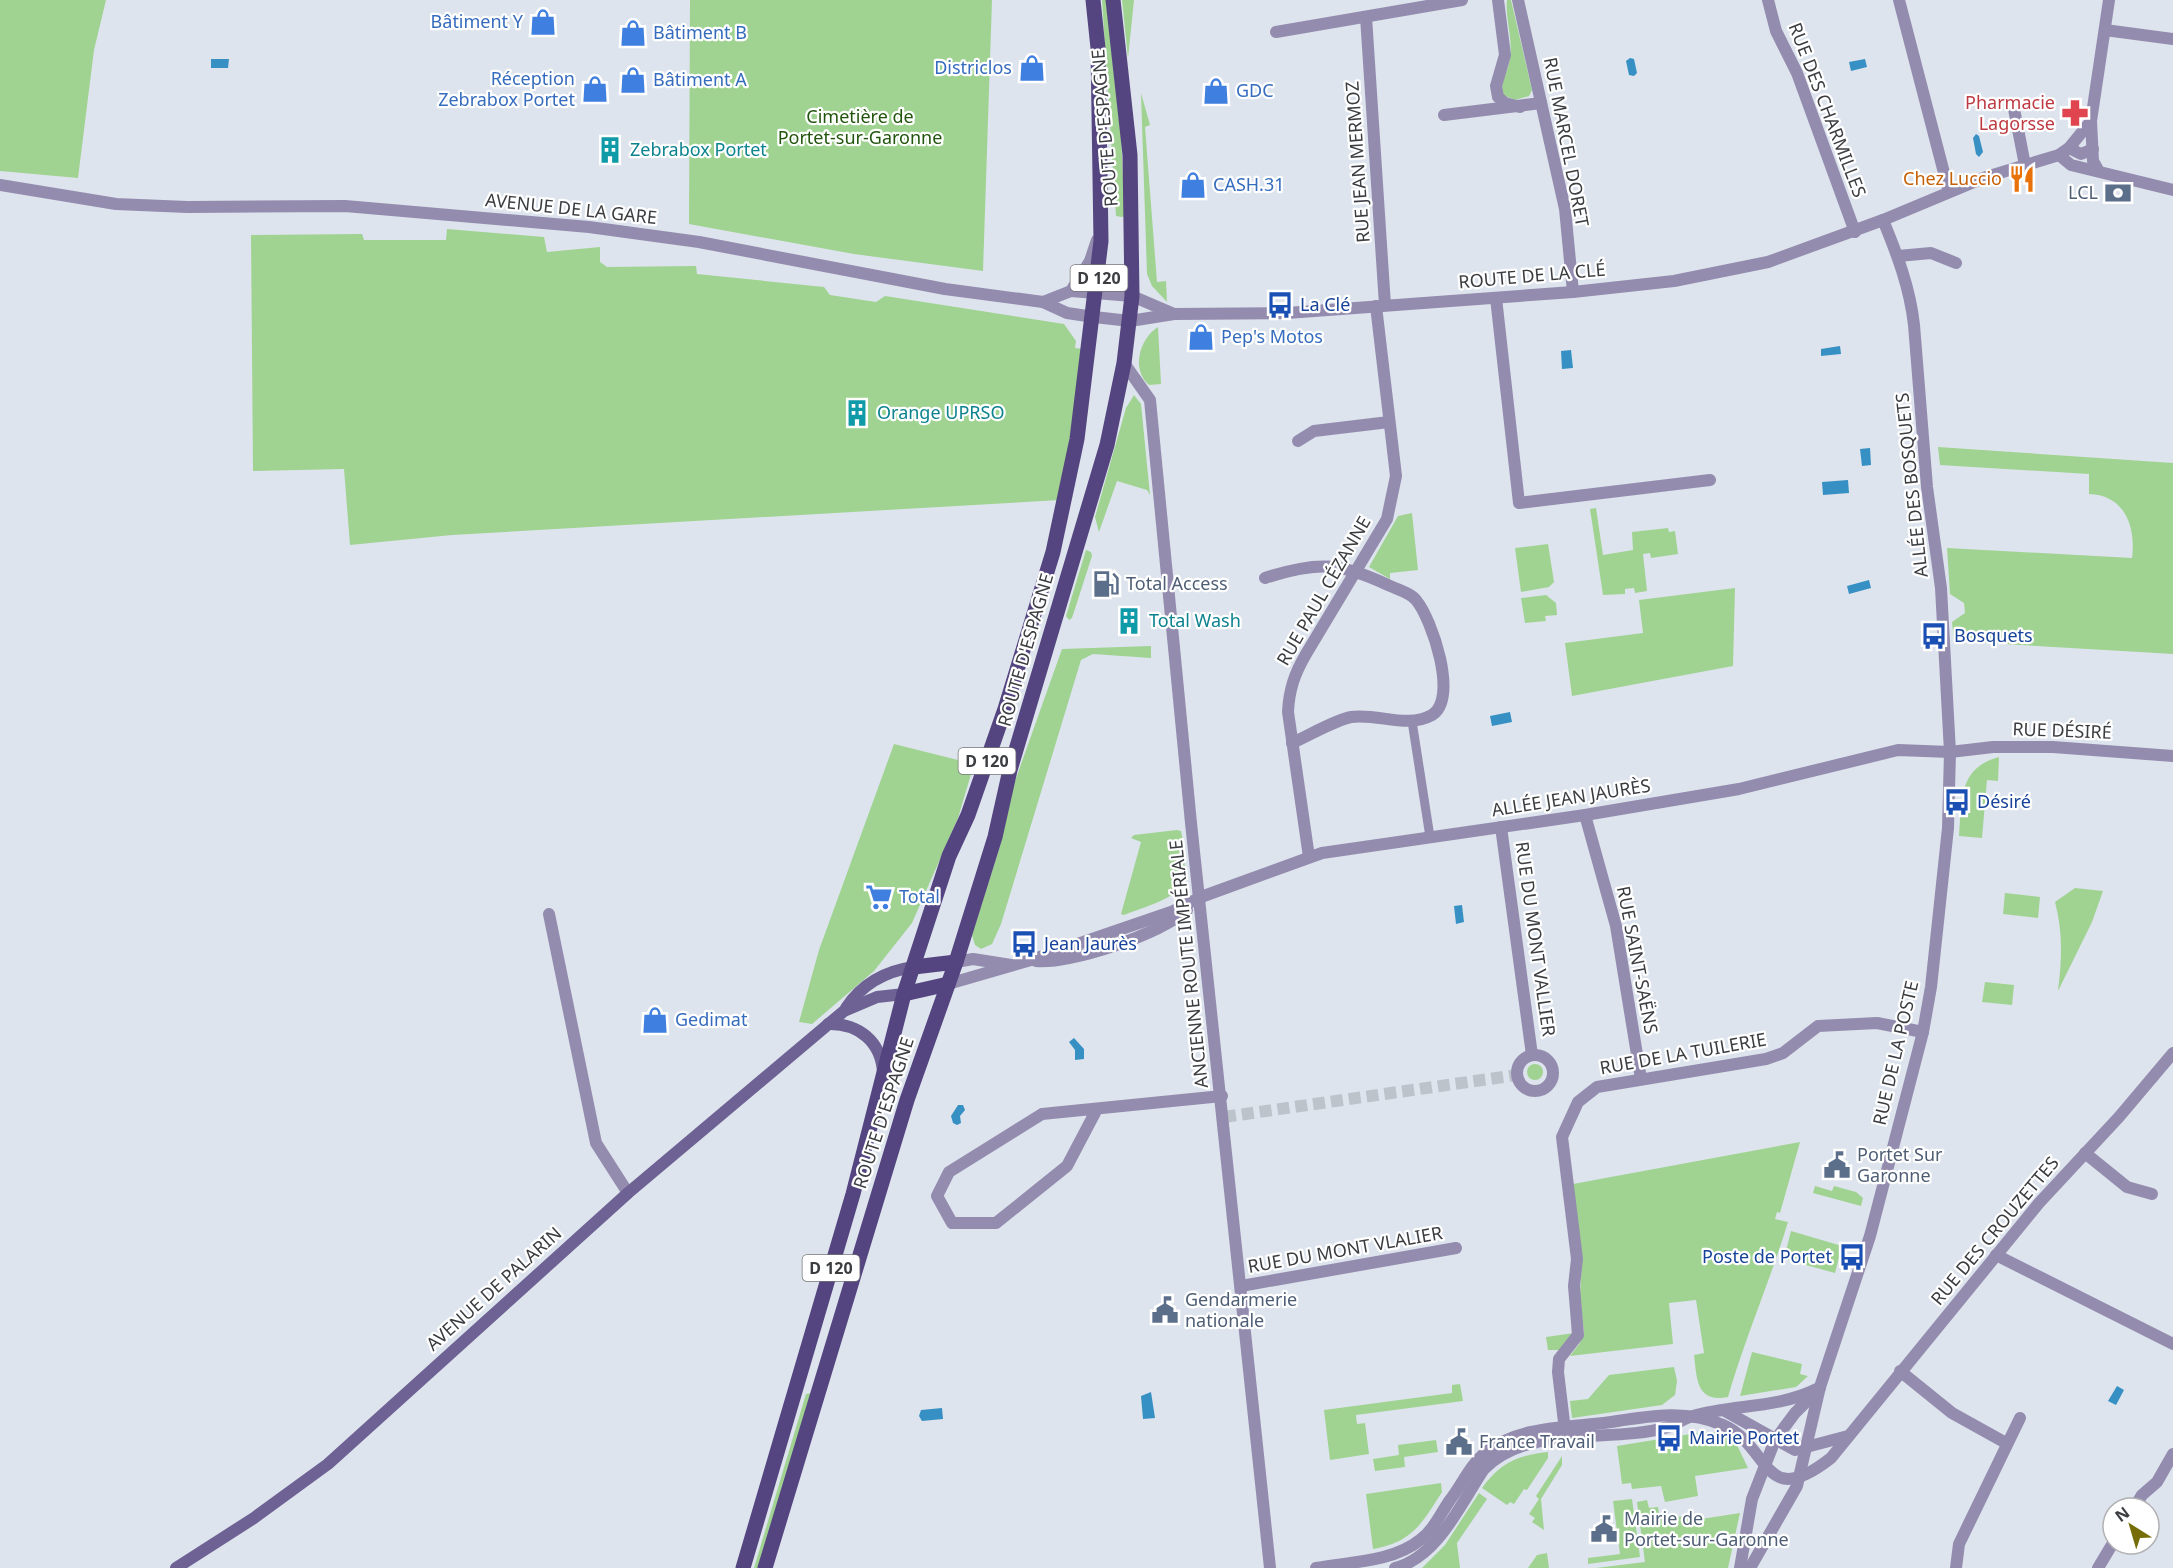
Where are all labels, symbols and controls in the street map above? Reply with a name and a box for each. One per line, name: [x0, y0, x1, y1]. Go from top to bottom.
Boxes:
shop icon: Bâtiment Y: [528, 7, 558, 37]
place label: Bâtiment Y: [431, 9, 524, 33]
shop icon: Bâtiment B: [618, 18, 648, 48]
street label: RUE DES CHARMILLES: [1784, 19, 1872, 201]
place label: Bâtiment B: [653, 20, 747, 44]
street label: ROUTE D'ESPAGNE: [1085, 48, 1123, 208]
shop icon: Districlos: [1017, 53, 1047, 83]
place label: Districlos: [934, 55, 1012, 79]
street label: RUE MARCEL DORET: [1539, 55, 1595, 229]
shop icon: Bâtiment A: [618, 65, 648, 95]
place label: Réception Zebrabox Portet: [438, 66, 575, 111]
place label: Bâtiment A: [653, 67, 747, 91]
shop icon: Réception Zebrabox Portet: [580, 74, 610, 104]
shop icon: GDC: [1201, 76, 1231, 106]
place label: GDC: [1236, 78, 1274, 102]
street label: RUE JEAN MERMOZ: [1339, 81, 1375, 244]
place label: Pharmacie Lagorsse: [1965, 90, 2055, 135]
pharmacy icon: Pharmacie Lagorsse: [2060, 98, 2090, 128]
park label: Cimetière de Portet-sur-Garonne: [778, 104, 942, 149]
building icon: Zebrabox Portet: [595, 135, 625, 165]
place label: Zebrabox Portet: [630, 137, 767, 161]
restaurant icon: Chez Luccio: [2007, 164, 2037, 194]
place label: Chez Luccio: [1903, 166, 2002, 190]
shop icon: CASH.31: [1178, 170, 1208, 200]
place label: CASH.31: [1213, 172, 1285, 196]
bank icon: LCL: [2103, 178, 2133, 208]
place label: LCL: [2068, 180, 2098, 204]
street label: AVENUE DE LA GARE: [484, 187, 658, 229]
street label: ROUTE DE LA CLÉ: [1457, 257, 1606, 293]
road number: D 120: [1070, 265, 1128, 291]
bus stop icon: La Clé: [1265, 290, 1295, 320]
place label: La Clé: [1300, 292, 1350, 316]
shop icon: Pep's Motos: [1186, 322, 1216, 352]
place label: Pep's Motos: [1221, 324, 1323, 348]
street label: ALLÉE DES BOSQUETS: [1889, 391, 1933, 579]
building icon: Orange UPRSO: [842, 398, 872, 428]
place label: Orange UPRSO: [877, 400, 1004, 424]
street label: RUE PAUL CÉZANNE: [1271, 512, 1376, 669]
fuel station icon: Total Access: [1091, 569, 1121, 599]
street label: ROUTE D'ESPAGNE: [992, 570, 1058, 729]
place label: Total Access: [1126, 571, 1228, 595]
building icon: Total Wash: [1114, 606, 1144, 636]
place label: Total Wash: [1149, 608, 1241, 632]
bus stop icon: Bosquets: [1919, 621, 1949, 651]
place label: Bosquets: [1954, 623, 2033, 647]
street label: RUE DÉSIRÉ: [2012, 716, 2112, 744]
road number: D 120: [958, 748, 1016, 774]
street label: ALLÉE JEAN JAURÈS: [1490, 773, 1652, 821]
bus stop icon: Désiré: [1942, 787, 1972, 817]
place label: Désiré: [1977, 789, 2031, 813]
street label: ANCIENNE ROUTE IMPÉRIALE: [1163, 839, 1213, 1089]
street label: RUE DU MONT VALLIER: [1510, 840, 1562, 1038]
supermarket icon: Total: [864, 882, 894, 912]
place label: Total: [899, 884, 940, 908]
street label: RUE SAINT-SAËNS: [1612, 884, 1664, 1036]
bus stop icon: Jean Jaurès: [1009, 929, 1039, 959]
place label: Jean Jaurès: [1042, 931, 1137, 955]
street label: RUE DE LA POSTE: [1867, 978, 1923, 1127]
shop icon: Gedimat: [640, 1005, 670, 1035]
place label: Gedimat: [675, 1007, 748, 1031]
street label: RUE DE LA TUILERIE: [1598, 1027, 1768, 1079]
street label: ROUTE D'ESPAGNE: [847, 1034, 919, 1192]
place label: Portet Sur Garonne: [1857, 1142, 1943, 1187]
public building icon: Portet Sur Garonne: [1822, 1150, 1852, 1180]
street label: RUE DES CROUZETTES: [1925, 1151, 2064, 1310]
street label: RUE DU MONT VLALIER: [1246, 1220, 1444, 1278]
street label: AVENUE DE PALARIN: [421, 1221, 566, 1356]
bus stop icon: Poste de Portet: [1837, 1242, 1867, 1272]
place label: Poste de Portet: [1702, 1244, 1832, 1268]
road number: D 120: [802, 1255, 860, 1281]
place label: Gendarmerie nationale: [1185, 1287, 1297, 1332]
public building icon: Gendarmerie nationale: [1150, 1295, 1180, 1325]
bus stop icon: Mairie Portet: [1654, 1423, 1684, 1453]
place label: Mairie Portet: [1689, 1425, 1800, 1449]
public building icon: France Travail: [1444, 1427, 1474, 1457]
place label: France Travail: [1479, 1429, 1595, 1453]
north arrow: [2101, 1496, 2161, 1556]
text: N: [2110, 1501, 2134, 1527]
place label: Mairie de Portet-sur-Garonne: [1624, 1506, 1789, 1551]
public building icon: Mairie de Portet-sur-Garonne: [1589, 1514, 1619, 1544]

